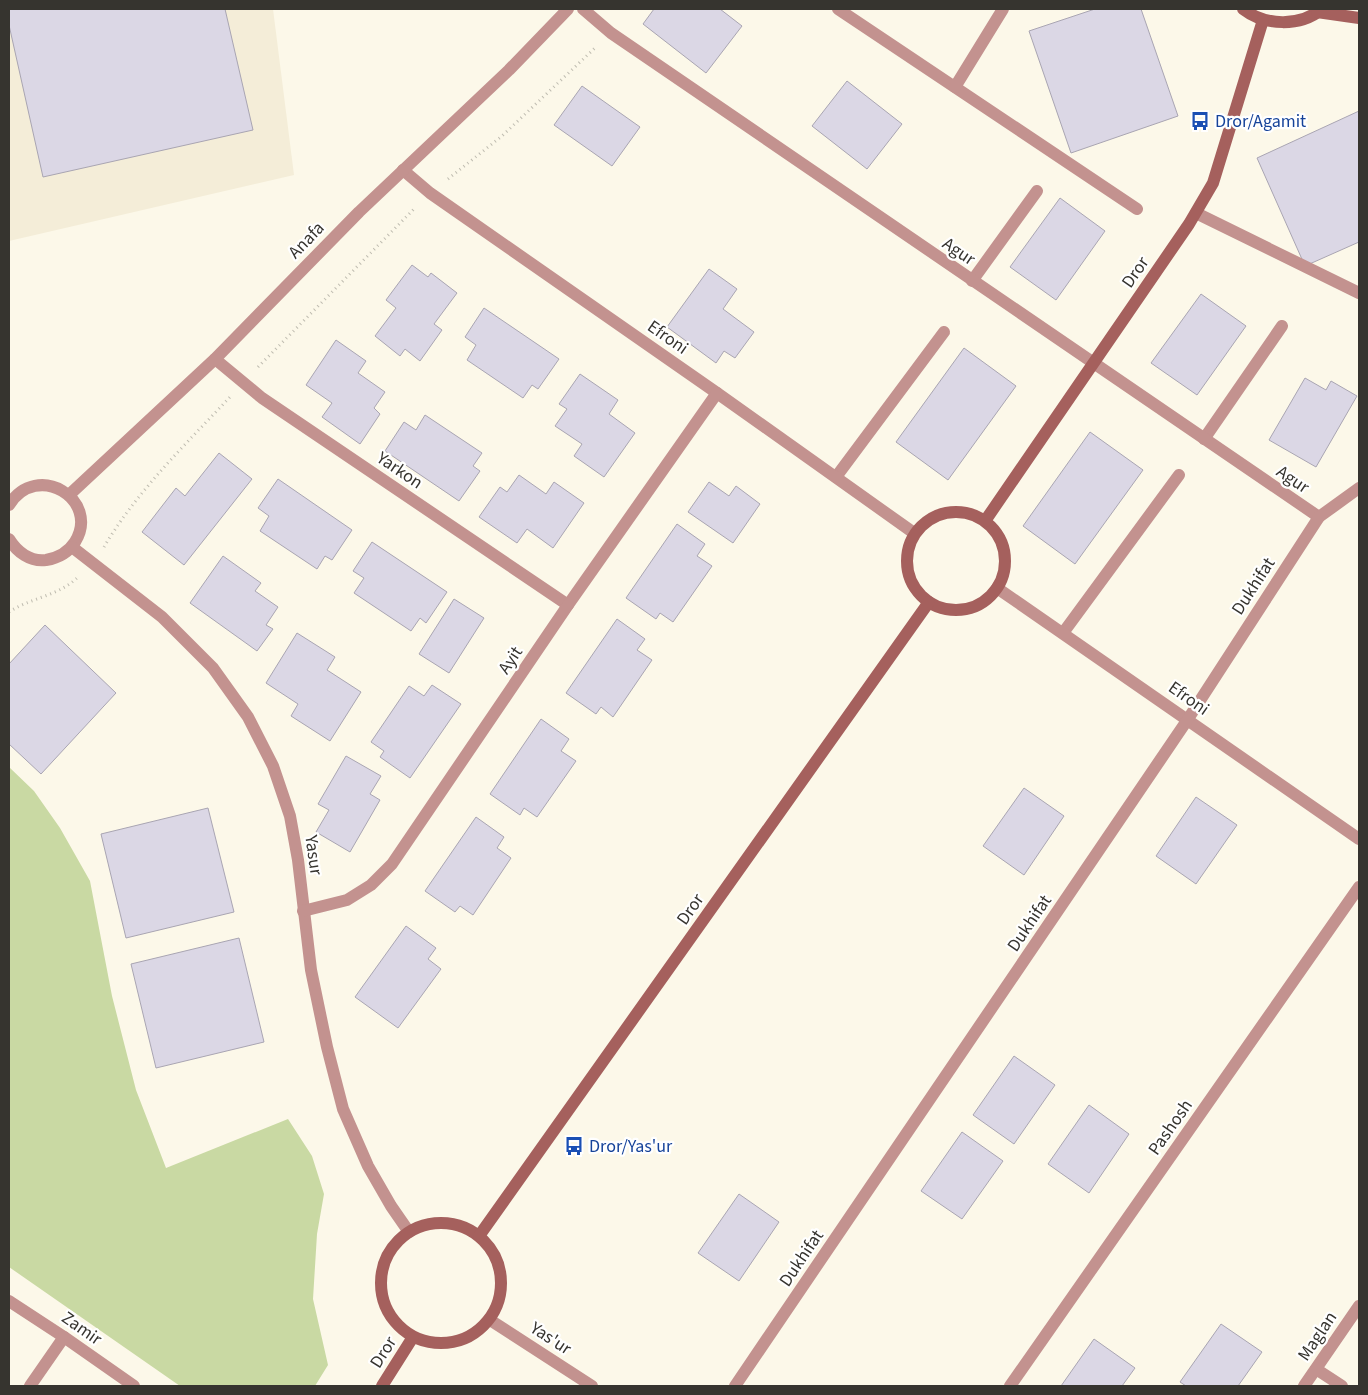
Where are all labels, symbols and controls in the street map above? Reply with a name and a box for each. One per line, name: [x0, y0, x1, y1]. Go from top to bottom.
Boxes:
place label: Dror/Agamit: [1215, 109, 1306, 134]
bus stop icon: Dror/Agamit: [1189, 110, 1211, 132]
street label: Anafa: [283, 216, 330, 264]
street label: Agur: [937, 231, 981, 272]
street label: Dror: [1116, 251, 1156, 293]
street label: Efroni: [642, 314, 693, 361]
street label: Yarkon: [371, 445, 428, 495]
street label: Agur: [1271, 459, 1315, 500]
street label: Dukhifat: [1226, 553, 1281, 620]
street label: Ayit: [492, 641, 529, 679]
street label: Efroni: [1163, 675, 1214, 722]
street label: Yasur: [298, 833, 329, 877]
street label: Dror: [671, 888, 711, 930]
street label: Dukhifat: [1001, 890, 1058, 957]
street label: Pashosh: [1142, 1094, 1199, 1160]
place label: Dror/Yas'ur: [589, 1134, 673, 1159]
bus stop icon: Dror/Yas'ur: [563, 1135, 585, 1157]
street label: Dukhifat: [773, 1225, 830, 1292]
street label: Zamir: [56, 1306, 108, 1352]
street label: Maglan: [1292, 1307, 1343, 1366]
street label: Yas'ur: [524, 1315, 577, 1361]
street label: Dror: [364, 1331, 403, 1373]

